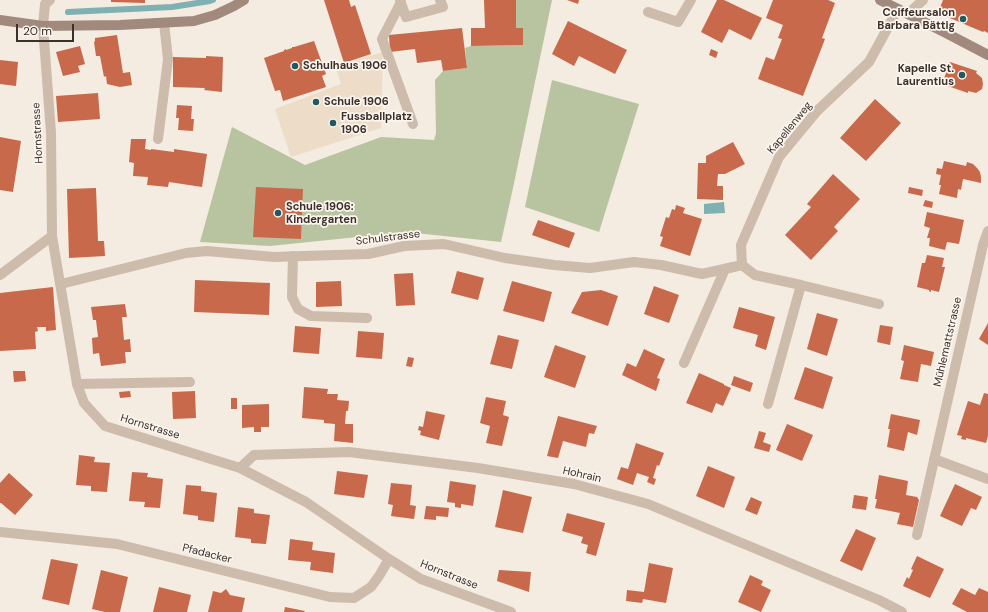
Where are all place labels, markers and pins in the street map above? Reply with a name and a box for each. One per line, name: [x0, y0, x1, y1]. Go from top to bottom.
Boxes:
place label: Coiffeursalon Barbara Bättig: [877, 6, 955, 32]
marker: Coiffeursalon Barbara Bättig: [958, 14, 968, 24]
place label: Schulhaus 1906: [303, 59, 387, 73]
marker: Schulhaus 1906: [290, 61, 300, 71]
place label: Kapelle St. Laurentius: [896, 62, 954, 88]
marker: Kapelle St. Laurentius: [957, 70, 967, 80]
place label: Schule 1906: [324, 95, 389, 109]
marker: Schule 1906: [311, 97, 321, 107]
place label: Fussballplatz 1906: [341, 110, 412, 136]
marker: Fussballplatz 1906: [328, 118, 338, 128]
place label: Schule 1906: Kindergarten: [286, 200, 357, 226]
marker: Schule 1906: Kindergarten: [273, 208, 283, 218]

